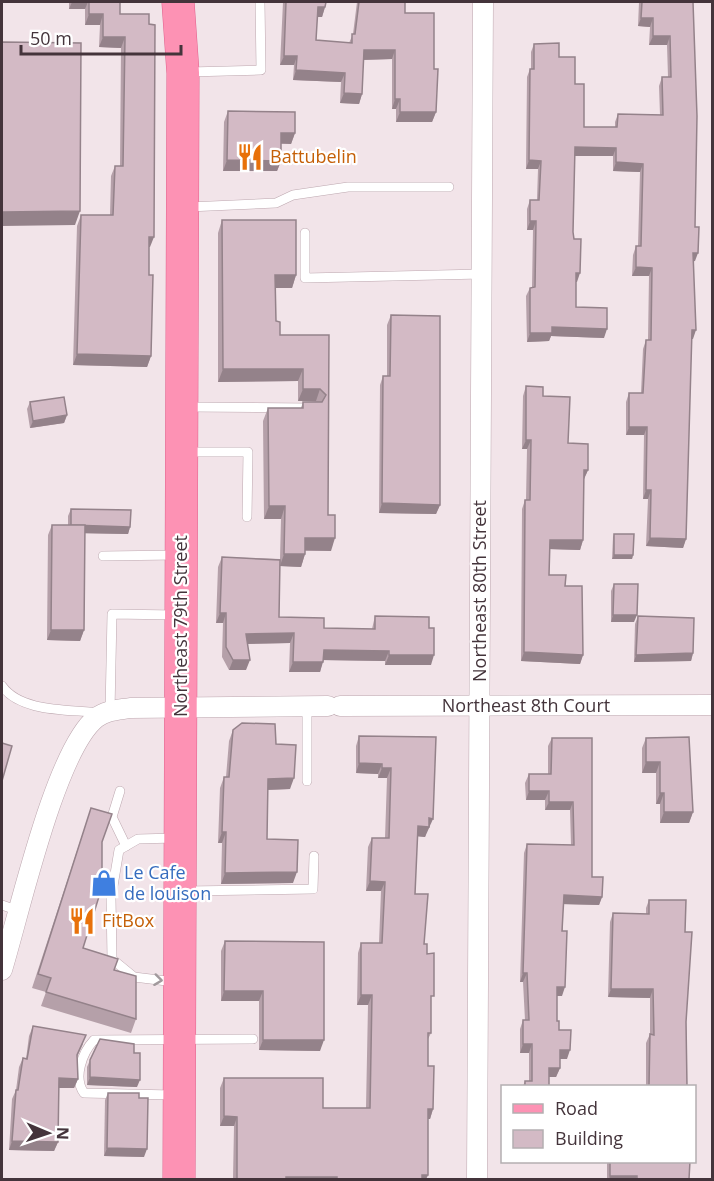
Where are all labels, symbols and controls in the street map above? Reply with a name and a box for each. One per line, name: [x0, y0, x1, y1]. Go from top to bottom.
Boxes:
scale bar: [21, 18, 182, 56]
text: 50 m: [30, 26, 72, 50]
restaurant icon: Battubelin: [235, 142, 265, 172]
place label: Battubelin: [270, 144, 357, 168]
street label: Northeast 80th Street: [467, 500, 491, 682]
street label: Northeast 79th Street: [168, 535, 192, 717]
street label: Northeast 8th Court: [442, 693, 610, 717]
place label: Le Cafe de louison: [124, 860, 211, 905]
shop icon: Le Cafe de louison: [89, 868, 119, 898]
restaurant icon: FitBox: [67, 906, 97, 936]
place label: FitBox: [102, 908, 155, 932]
one-way arrow: [154, 973, 163, 985]
legend: [501, 1085, 696, 1163]
text: Road: [555, 1096, 598, 1120]
north arrow: [18, 1103, 78, 1163]
text: Building: [555, 1126, 623, 1150]
text: N: [52, 1127, 74, 1140]

